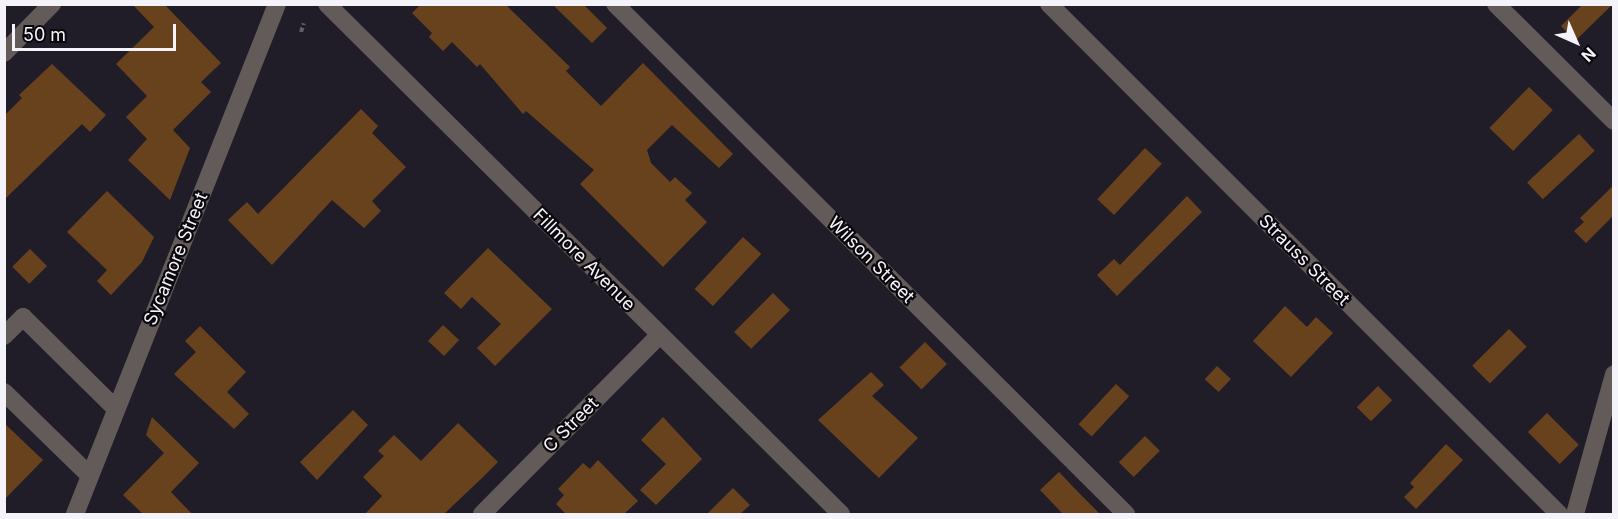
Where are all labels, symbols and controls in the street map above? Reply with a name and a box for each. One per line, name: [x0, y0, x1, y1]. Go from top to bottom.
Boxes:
scale bar: [15, 12, 178, 50]
north arrow: [1546, 12, 1606, 72]
text: 50 m: [23, 24, 66, 45]
text: N: [1577, 43, 1600, 66]
street label: Sycamore Street: [140, 189, 212, 329]
street label: Fillmore Avenue: [528, 204, 640, 316]
street label: Strauss Street: [1254, 210, 1354, 310]
street label: Wilson Street: [823, 212, 919, 308]
street label: C Street: [539, 393, 603, 457]

